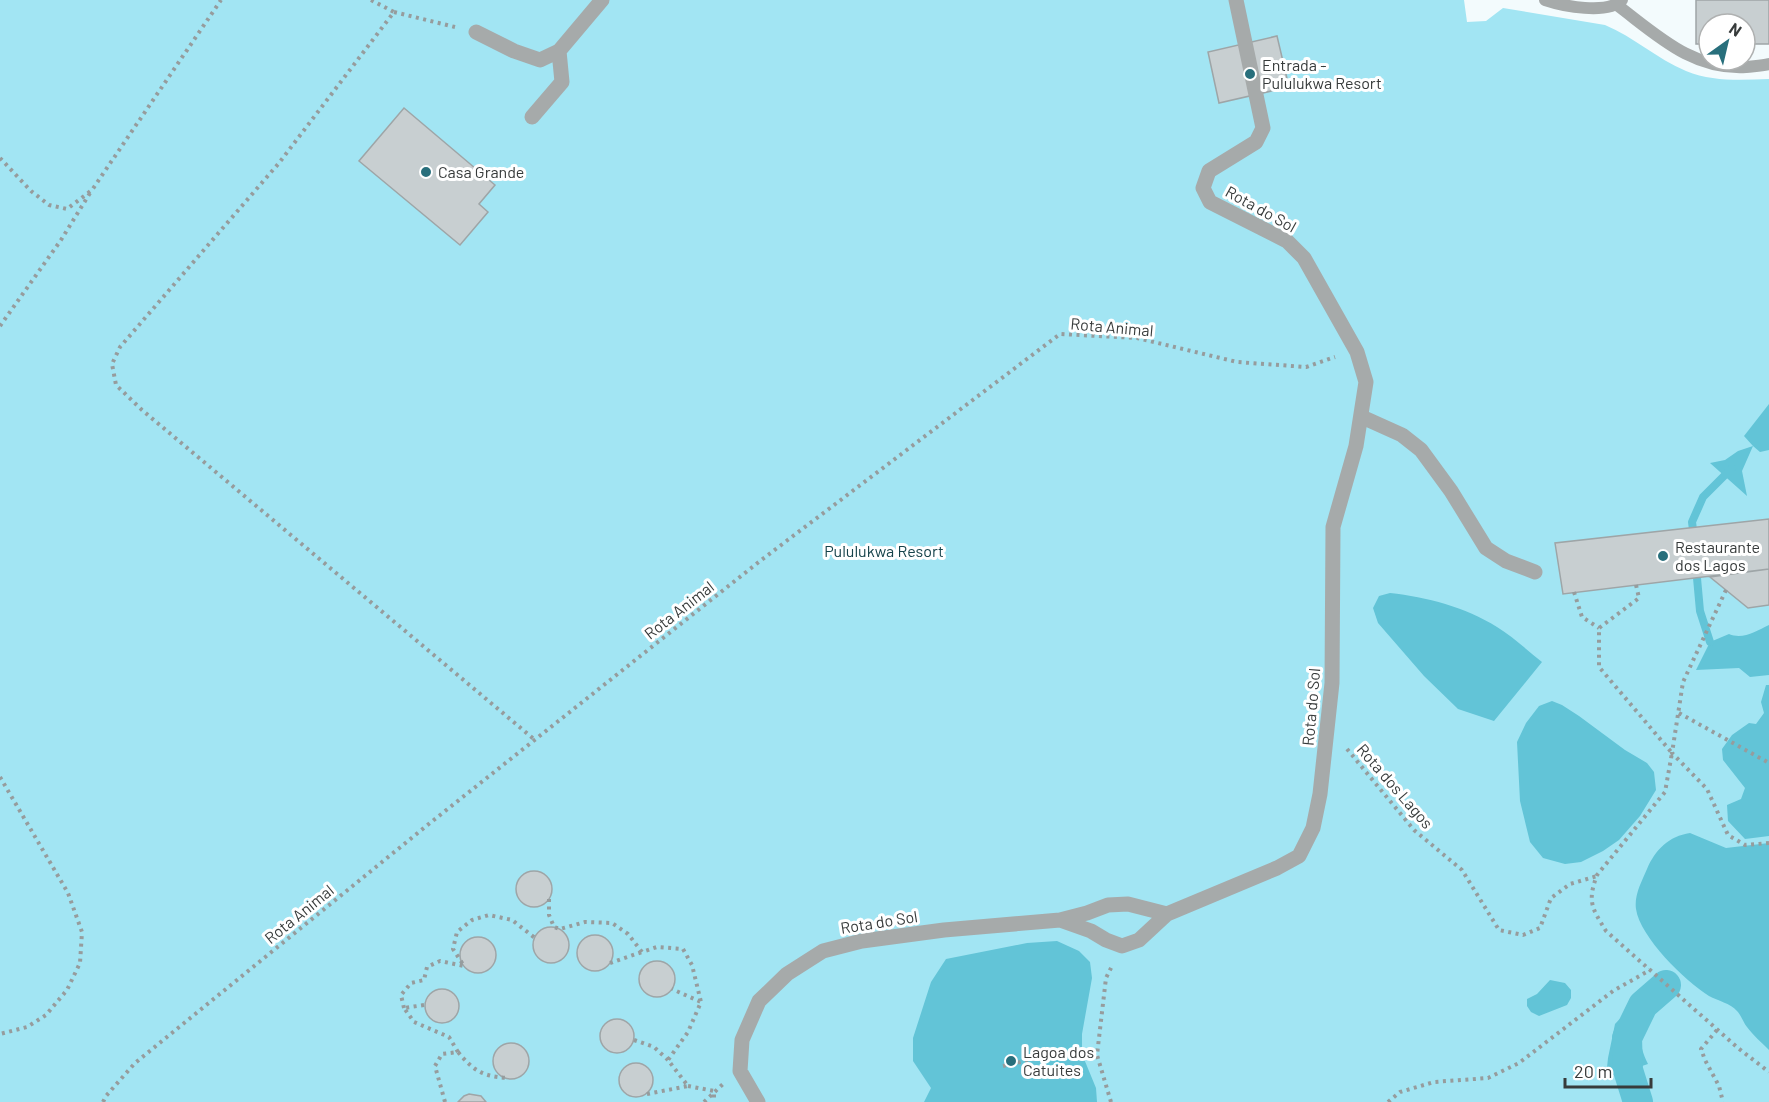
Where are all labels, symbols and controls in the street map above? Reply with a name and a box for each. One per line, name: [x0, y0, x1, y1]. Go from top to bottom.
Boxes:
north arrow: [1697, 12, 1757, 72]
text: N: [1726, 18, 1745, 40]
place label: Entrada - Pululukwa Resort: [1262, 55, 1382, 92]
marker: Entrada - Pululukwa Resort: [1243, 67, 1257, 81]
place label: Casa Grande: [438, 162, 524, 181]
marker: Casa Grande: [419, 165, 433, 179]
street label: Rota do Sol: [1223, 181, 1300, 236]
street label: Rota Animal: [1070, 313, 1154, 340]
place label: Restaurante dos Lagos: [1675, 537, 1760, 574]
park label: Pululukwa Resort: [824, 541, 944, 560]
marker: Restaurante dos Lagos: [1656, 549, 1670, 563]
street label: Rota Animal: [640, 577, 717, 643]
street label: Rota do Sol: [1298, 667, 1323, 747]
street label: Rota dos Lagos: [1353, 739, 1437, 832]
street label: Rota Animal: [260, 880, 337, 947]
street label: Rota do Sol: [839, 906, 919, 937]
place label: Lagoa dos Catuites: [1023, 1042, 1094, 1079]
scale bar: [1565, 1051, 1650, 1089]
marker: Lagoa dos Catuites: [1004, 1054, 1018, 1068]
text: 20 m: [1574, 1060, 1612, 1082]

